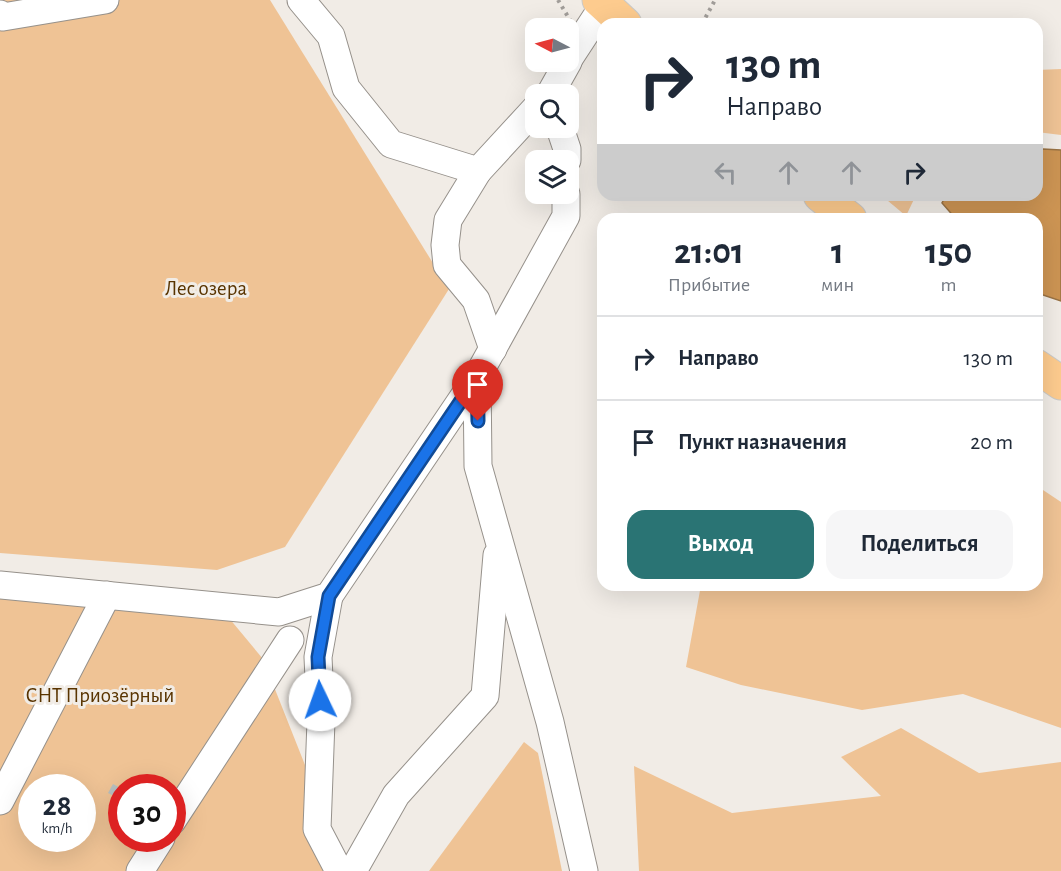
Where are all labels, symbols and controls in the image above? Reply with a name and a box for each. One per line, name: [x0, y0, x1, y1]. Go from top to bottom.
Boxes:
north arrow: [525, 18, 579, 72]
map controls: [525, 18, 579, 204]
icon: right: [627, 42, 705, 120]
text: 130 m: [726, 44, 821, 86]
button: search: [525, 84, 579, 138]
text: Направо: [726, 93, 822, 120]
button: layers: [525, 150, 579, 204]
icon: left: [709, 156, 742, 189]
icon: ahead: [772, 156, 805, 189]
icon: ahead: [835, 156, 868, 189]
icon: right: [898, 156, 931, 189]
text: 21:01: [674, 234, 744, 270]
text: 1: [831, 234, 844, 270]
text: 150: [925, 234, 972, 270]
text: Прибытие: [668, 275, 750, 295]
text: мин: [821, 275, 854, 295]
text: m: [941, 275, 957, 295]
park label: Лес озера: [165, 278, 247, 299]
icon: right: [627, 342, 660, 375]
text: Направо: [678, 347, 759, 369]
text: 130 m: [964, 347, 1013, 369]
pin: [452, 359, 503, 421]
icon: arrive: [461, 368, 494, 401]
icon: arrive: [627, 426, 660, 459]
text: Пункт назначения: [678, 431, 847, 453]
text: 20 m: [970, 431, 1013, 453]
button: Выход: [627, 510, 814, 579]
button: Поделиться: [826, 510, 1013, 579]
position arrow: [288, 668, 352, 732]
park label: СНТ Приозёрный: [26, 685, 174, 706]
speed limit sign: 30: [108, 774, 186, 852]
text: 28: [43, 791, 71, 821]
text: km/h: [42, 821, 72, 836]

